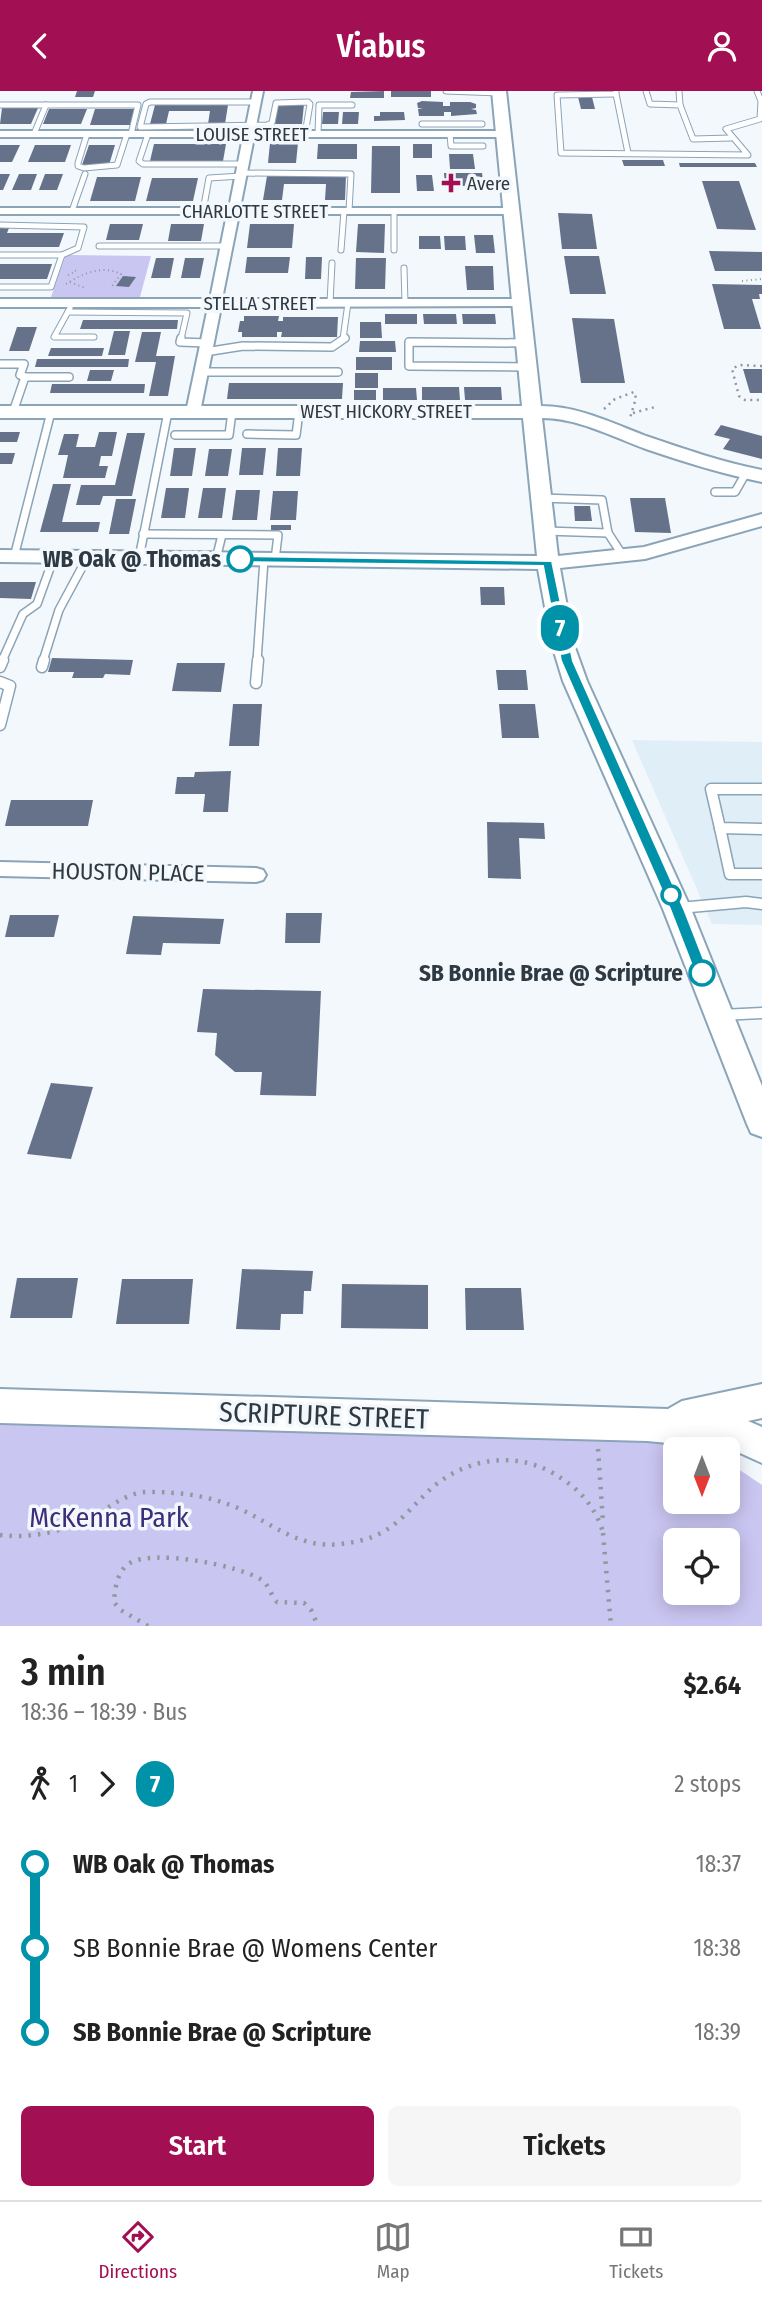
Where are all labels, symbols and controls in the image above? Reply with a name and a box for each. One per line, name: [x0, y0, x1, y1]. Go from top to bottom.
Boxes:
icon: back: [21, 27, 59, 65]
text: Viabus: [337, 27, 425, 65]
icon: person: [703, 27, 741, 65]
street label: LOUISE STREET: [195, 123, 309, 146]
place label: Avere: [467, 172, 510, 195]
marker: Avere: [441, 173, 461, 193]
street label: CHARLOTTE STREET: [182, 200, 328, 223]
street label: STELLA STREET: [204, 292, 317, 315]
street label: WEST HICKORY STREET: [300, 400, 472, 423]
place label: WB Oak @ Thomas: [43, 545, 221, 573]
marker: WB Oak @ Thomas: [227, 546, 253, 572]
line badge: 7: [537, 605, 583, 651]
text: 7: [555, 614, 565, 642]
street label: HOUSTON PLACE: [51, 857, 205, 887]
unlabelled marker: [661, 885, 681, 905]
place label: SB Bonnie Brae @ Scripture: [419, 959, 683, 987]
marker: SB Bonnie Brae @ Scripture: [689, 960, 715, 986]
street label: SCRIPTURE STREET: [219, 1395, 429, 1436]
north arrow: [663, 1437, 740, 1514]
map controls: [663, 1437, 740, 1605]
park label: McKenna Park: [29, 1501, 190, 1534]
button: locate: [663, 1528, 740, 1605]
text: 3 min: [21, 1649, 106, 1695]
text: $2.64: [684, 1670, 741, 1701]
text: 18:36 – 18:39 · Bus: [21, 1698, 187, 1726]
icon: walk: [21, 1765, 59, 1803]
icon: forward: [88, 1765, 126, 1803]
text: 1: [69, 1770, 78, 1798]
text: 7: [150, 1770, 160, 1798]
text: 2 stops: [674, 1770, 741, 1798]
text: WB Oak @ Thomas: [73, 1849, 274, 1880]
text: 18:37: [696, 1850, 741, 1878]
text: SB Bonnie Brae @ Womens Center: [73, 1933, 437, 1964]
text: 18:38: [694, 1934, 741, 1962]
text: SB Bonnie Brae @ Scripture: [73, 2017, 371, 2048]
text: 18:39: [694, 2018, 741, 2046]
button: Start: [21, 2106, 374, 2186]
button: Tickets: [388, 2106, 741, 2186]
tab: Directions: [99, 2218, 177, 2283]
tab: Map: [374, 2218, 412, 2283]
tab: Tickets: [609, 2218, 663, 2283]

